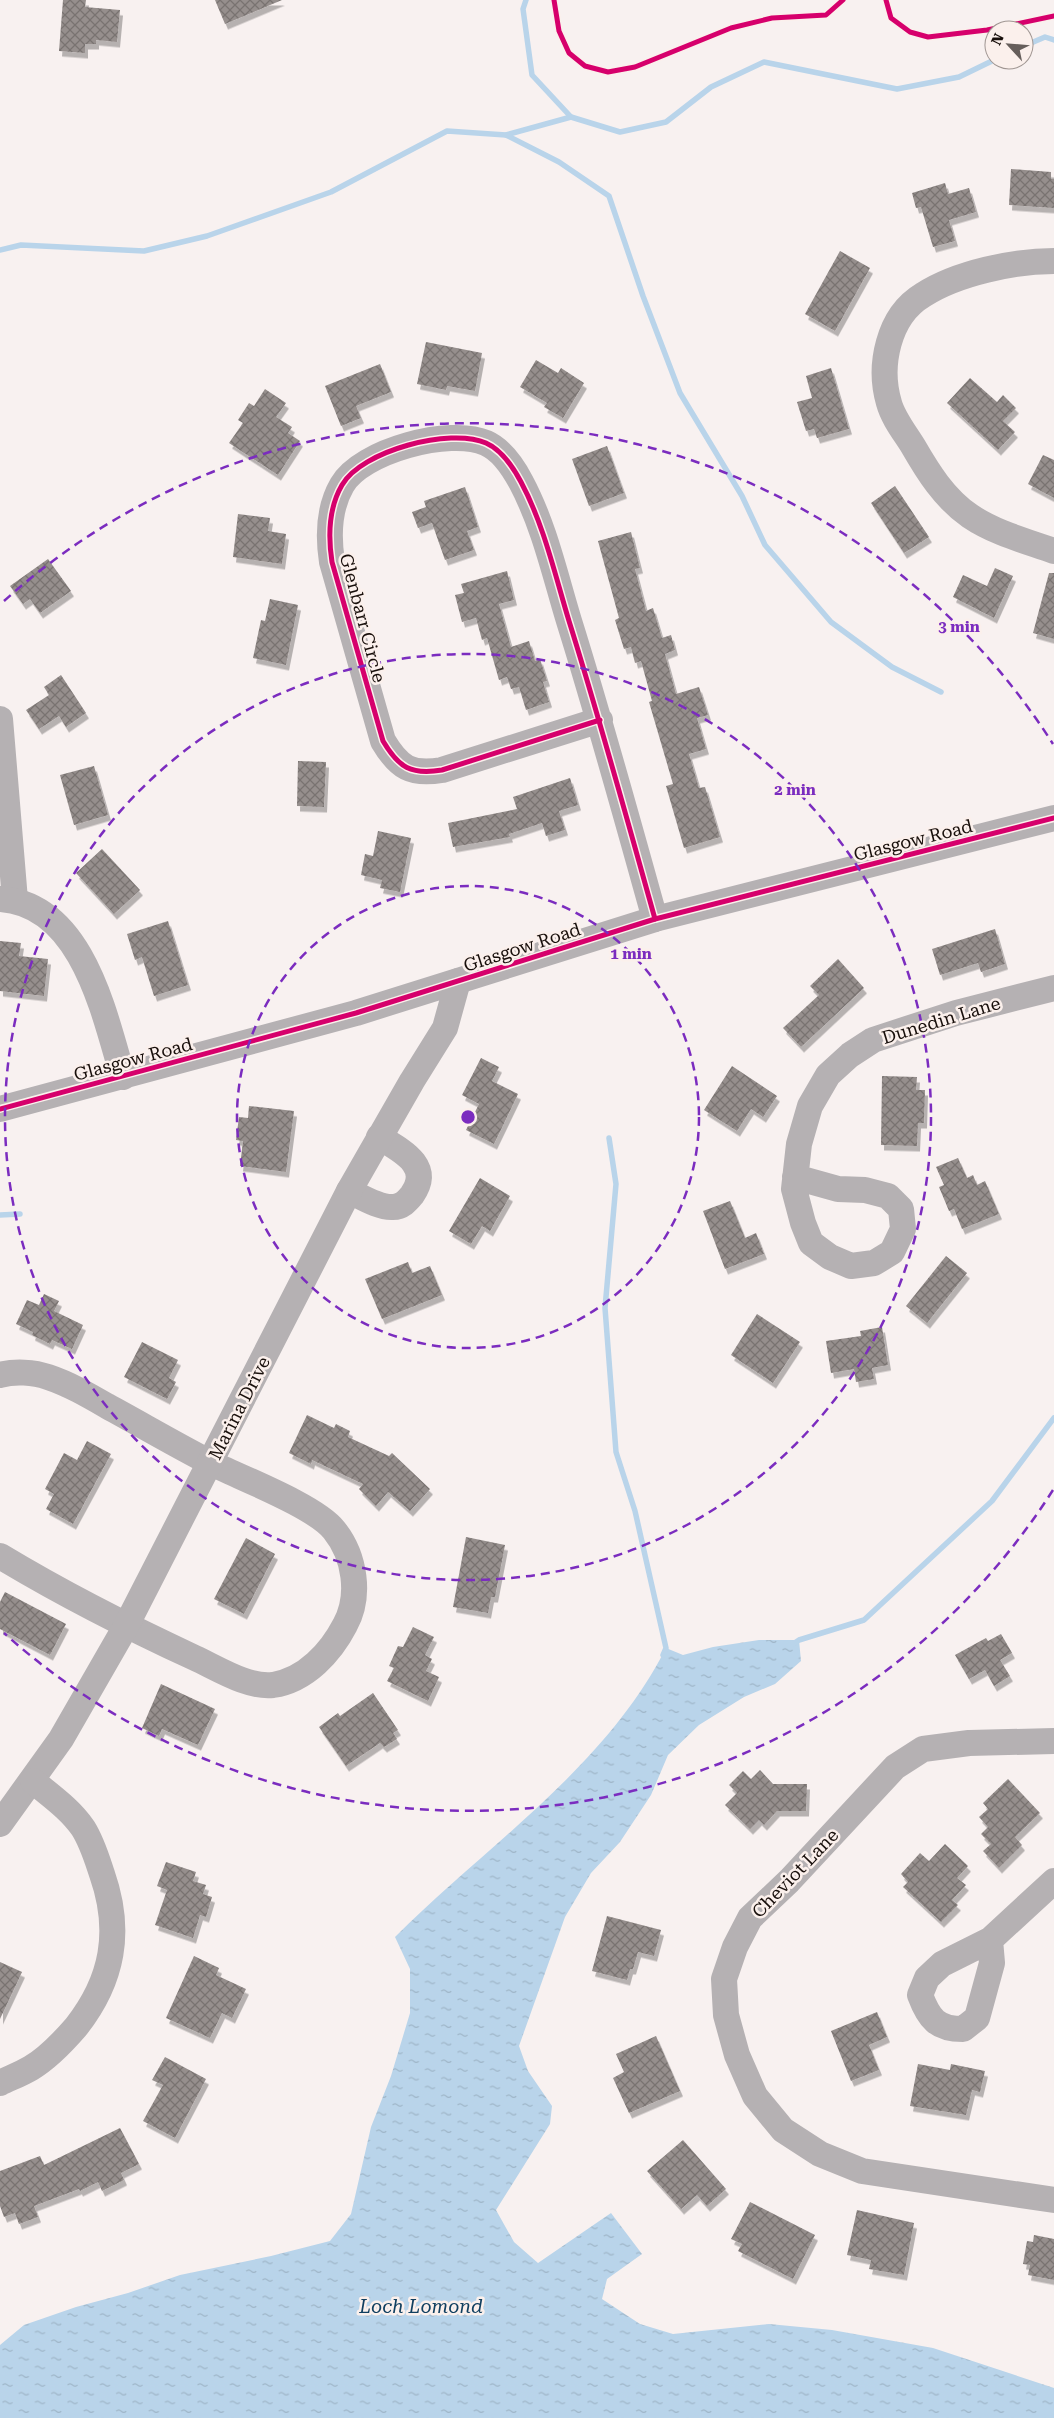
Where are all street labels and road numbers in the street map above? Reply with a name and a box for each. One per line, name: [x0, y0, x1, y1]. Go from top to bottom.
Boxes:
street label: Glenbarr Circle: [336, 551, 390, 685]
street label: Glasgow Road: [851, 815, 975, 865]
street label: Glasgow Road: [461, 918, 584, 976]
street label: Dunedin Lane: [879, 992, 1003, 1048]
street label: Glasgow Road: [71, 1033, 195, 1085]
street label: Marina Drive: [204, 1353, 274, 1463]
street label: Cheviot Lane: [747, 1824, 843, 1922]

